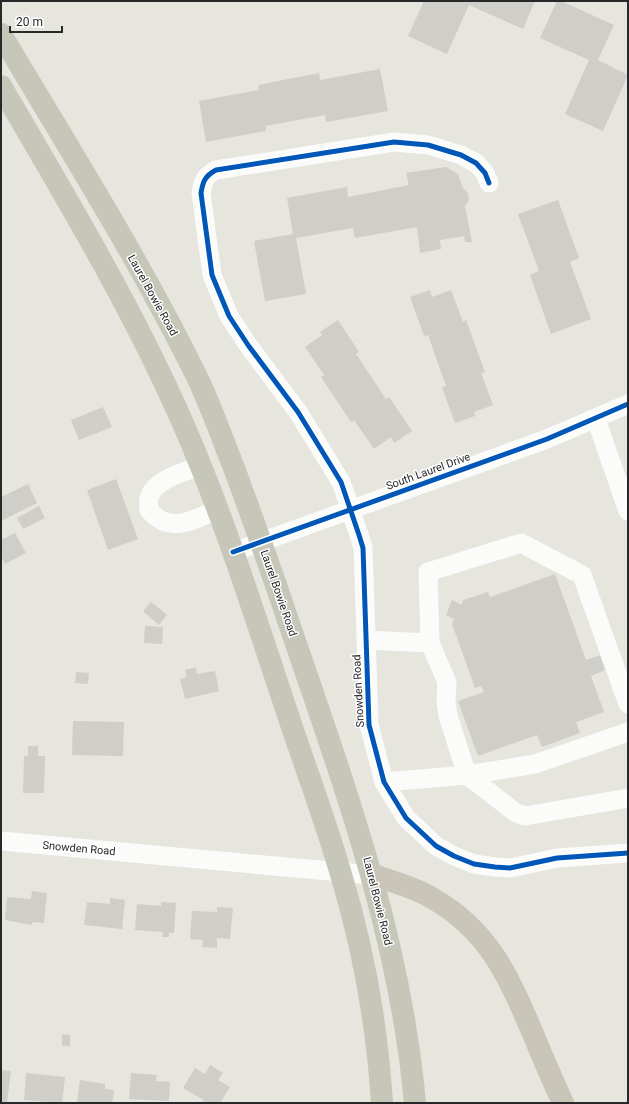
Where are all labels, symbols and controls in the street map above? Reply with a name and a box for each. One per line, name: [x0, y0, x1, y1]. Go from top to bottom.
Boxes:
scale bar: [10, 8, 62, 34]
text: 20 m: [16, 15, 43, 29]
street label: Laurel Bowie Road: [125, 252, 180, 338]
street label: South Laurel Drive: [384, 450, 472, 493]
street label: Laurel Bowie Road: [258, 548, 299, 638]
street label: Snowden Road: [350, 654, 367, 728]
street label: Snowden Road: [42, 839, 116, 858]
street label: Laurel Bowie Road: [360, 856, 395, 947]

